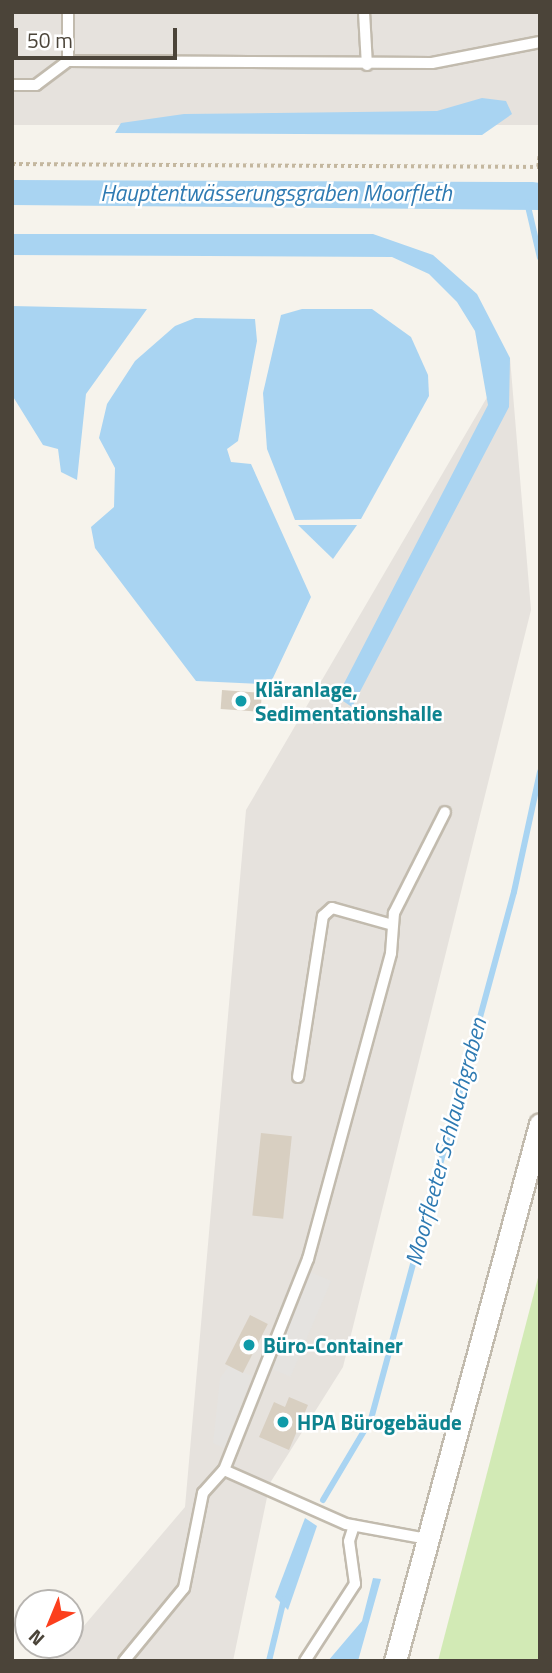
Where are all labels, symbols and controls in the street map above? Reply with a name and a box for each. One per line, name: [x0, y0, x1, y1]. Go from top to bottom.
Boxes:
scale bar: [18, 14, 180, 58]
text: 50 m: [27, 24, 73, 56]
water label: Hauptentwässerungsgraben Moorfleth: [100, 179, 452, 207]
place label: Kläranlage, Sedimentationshalle: [255, 676, 443, 726]
marker: Kläranlage, Sedimentationshalle: [233, 693, 249, 709]
water label: Moorfleeter Schlauchgraben: [400, 1015, 492, 1269]
place label: Büro-Container: [263, 1332, 403, 1358]
marker: Büro-Container: [241, 1337, 257, 1353]
place label: HPA Bürogebäude: [297, 1409, 462, 1435]
marker: HPA Bürogebäude: [275, 1414, 291, 1430]
north arrow: [14, 1589, 84, 1659]
text: N: [21, 1623, 50, 1653]

